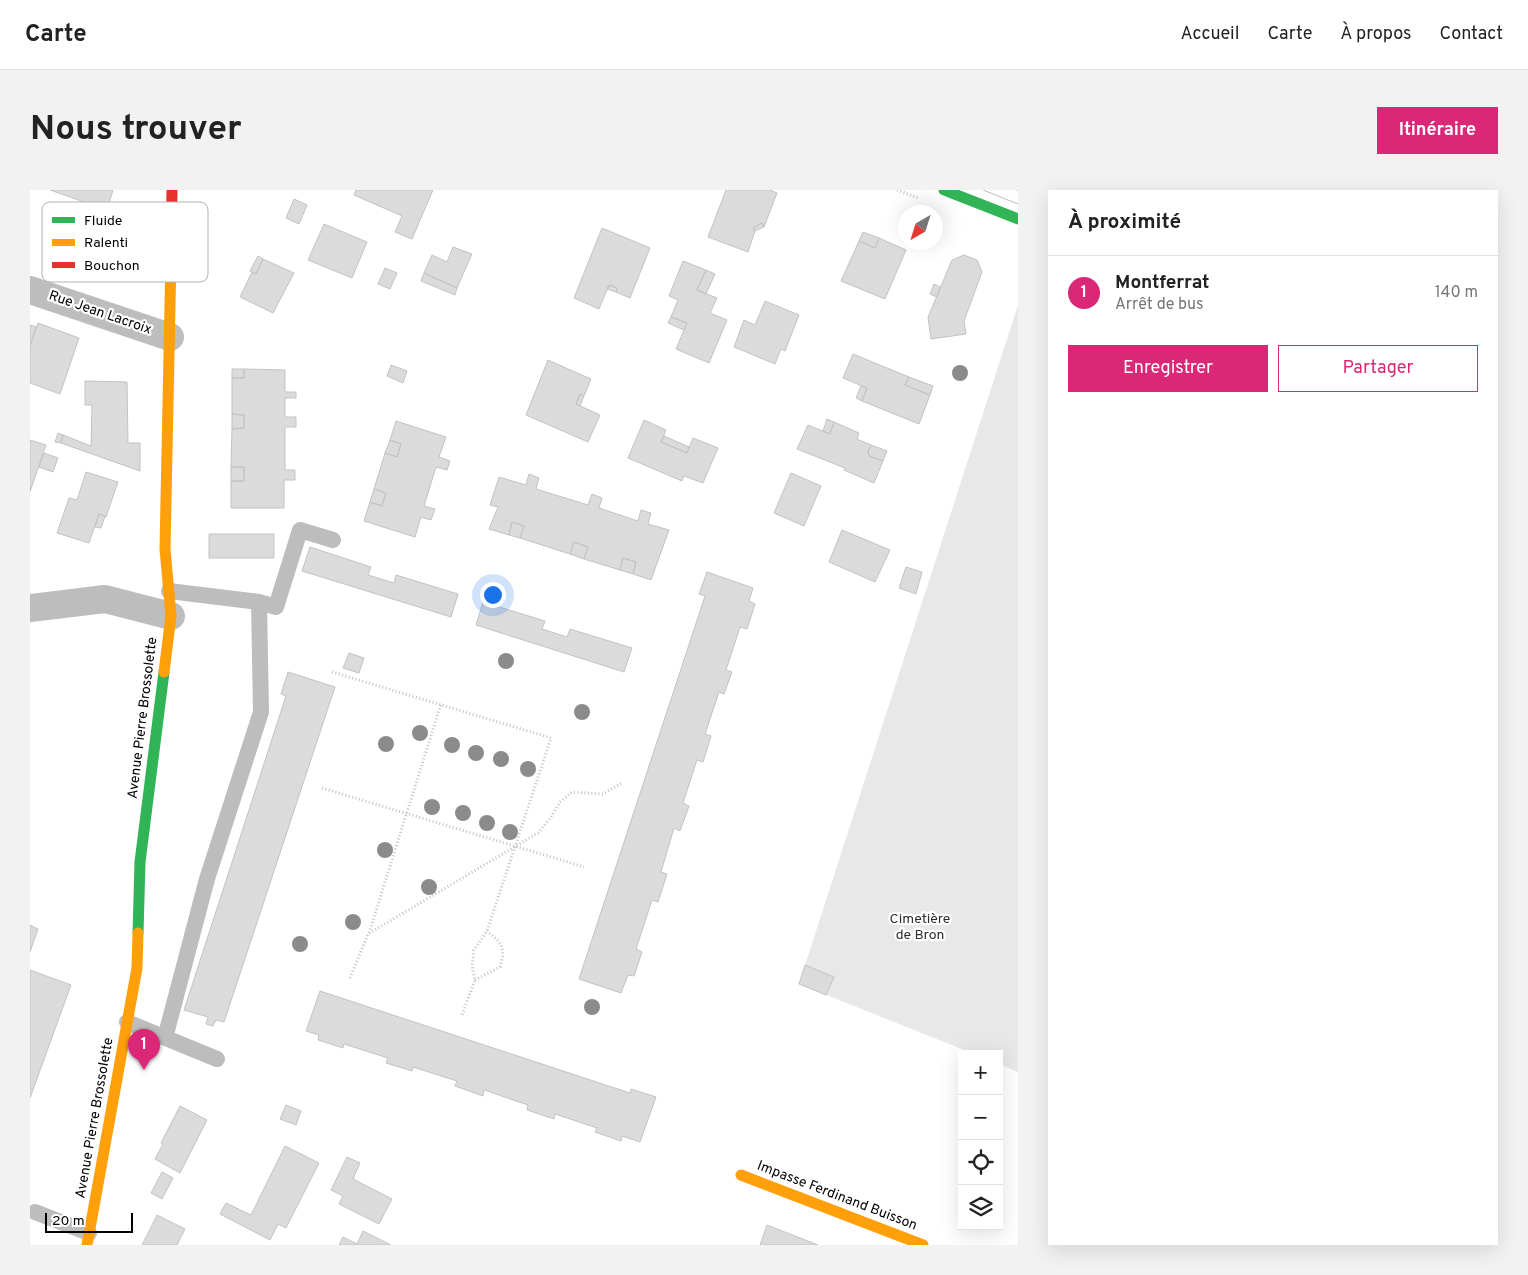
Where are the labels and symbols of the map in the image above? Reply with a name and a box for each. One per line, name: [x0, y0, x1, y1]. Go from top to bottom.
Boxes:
legend: [42, 202, 208, 282]
north arrow: [898, 205, 943, 250]
text: Fluide: [84, 213, 122, 230]
text: Ralenti: [84, 235, 128, 252]
text: Bouchon: [84, 258, 140, 275]
street label: Rue Jean Lacroix: [46, 287, 154, 339]
your location: [480, 582, 506, 608]
street label: Avenue Pierre Brossolette: [125, 636, 161, 800]
park label: Cimetière de Bron: [890, 911, 950, 944]
pin: 1: [128, 1029, 160, 1070]
street label: Avenue Pierre Brossolette: [72, 1036, 118, 1200]
street label: Impasse Ferdinand Buisson: [755, 1158, 919, 1234]
scale bar: [45, 1210, 132, 1233]

